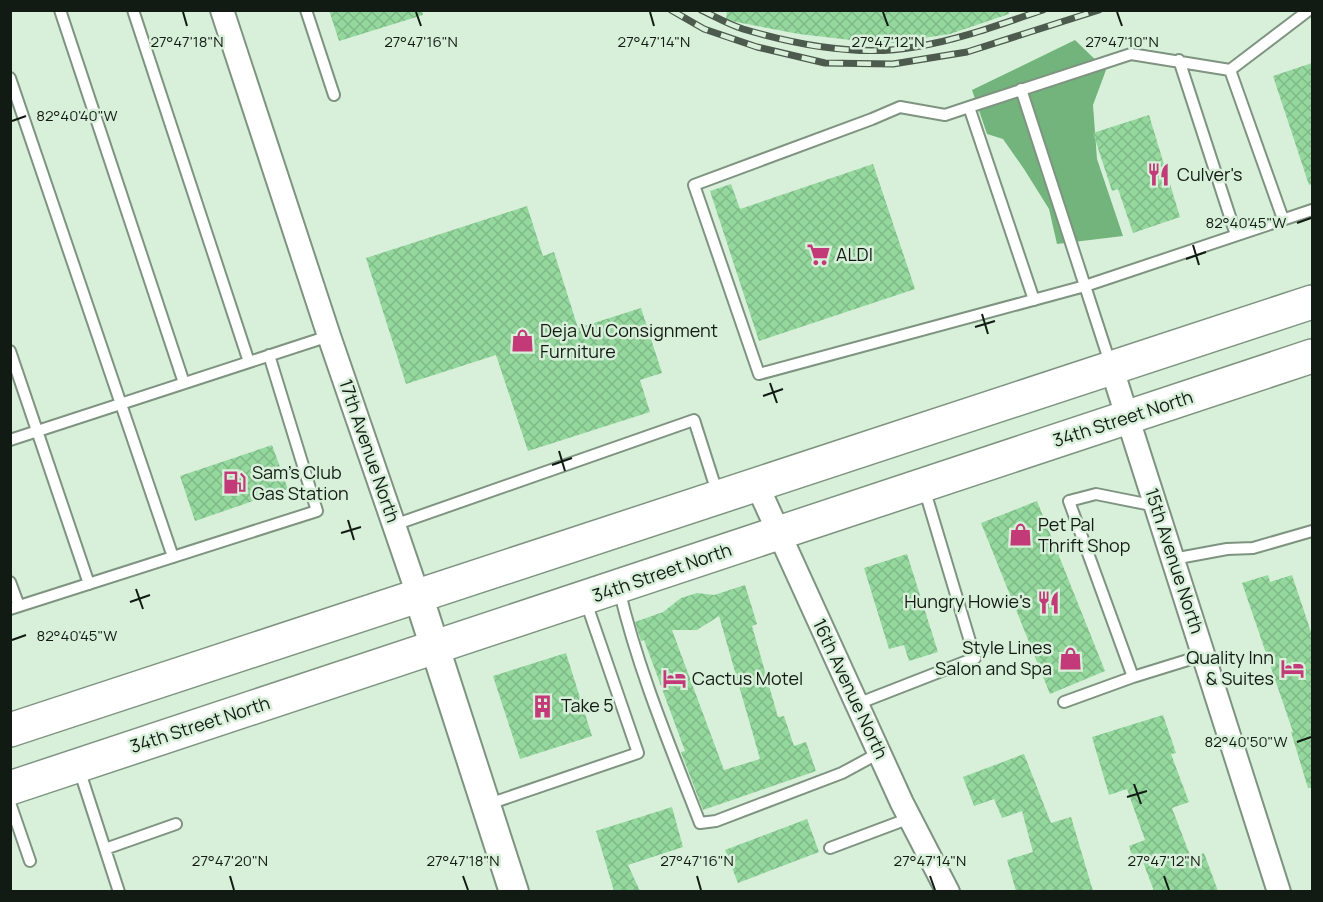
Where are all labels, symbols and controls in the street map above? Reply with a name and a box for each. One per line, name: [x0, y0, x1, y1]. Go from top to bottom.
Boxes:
text: 27°47'18"N: [150, 31, 224, 52]
text: 27°47'16"N: [384, 31, 458, 52]
text: 27°47'14"N: [618, 31, 690, 52]
text: 27°47'12"N: [852, 31, 924, 52]
text: 27°47'10"N: [1085, 31, 1159, 52]
text: 82°40'40"W: [36, 105, 118, 126]
restaurant icon: Culver's: [1146, 162, 1172, 188]
place label: Culver's: [1177, 162, 1242, 186]
text: 82°40'45"W: [1206, 212, 1286, 233]
supermarket icon: ALDI: [805, 242, 831, 268]
place label: ALDI: [836, 242, 873, 266]
place label: Deja Vu Consignment Furniture: [540, 318, 718, 363]
shop icon: Deja Vu Consignment Furniture: [509, 328, 535, 354]
street label: 17th Avenue North: [334, 376, 406, 526]
street label: 34th Street North: [1050, 384, 1196, 452]
place label: Sam's Club Gas Station: [252, 460, 349, 505]
fuel station icon: Sam's Club Gas Station: [221, 470, 247, 496]
street label: 15th Avenue North: [1140, 485, 1210, 636]
place label: Pet Pal Thrift Shop: [1038, 512, 1130, 557]
shop icon: Pet Pal Thrift Shop: [1007, 522, 1033, 548]
street label: 34th Street North: [589, 537, 735, 607]
place label: Hungry Howie's: [904, 589, 1031, 613]
restaurant icon: Hungry Howie's: [1036, 589, 1062, 615]
street label: 16th Avenue North: [808, 614, 894, 763]
text: 82°40'45"W: [37, 625, 117, 646]
place label: Style Lines Salon and Spa: [935, 635, 1052, 680]
shop icon: Style Lines Salon and Spa: [1057, 645, 1083, 671]
place label: Quality Inn & Suites: [1186, 645, 1274, 690]
hotel icon: Quality Inn & Suites: [1279, 655, 1305, 681]
hotel icon: Cactus Motel: [661, 666, 687, 692]
place label: Cactus Motel: [692, 666, 803, 690]
street label: 34th Street North: [127, 690, 273, 758]
building icon: Take 5: [530, 693, 556, 719]
place label: Take 5: [561, 693, 614, 717]
text: 82°40'50"W: [1205, 731, 1287, 752]
text: 27°47'20"N: [192, 850, 268, 871]
text: 27°47'18"N: [426, 850, 500, 871]
text: 27°47'16"N: [660, 850, 734, 871]
text: 27°47'14"N: [894, 850, 966, 871]
text: 27°47'12"N: [1128, 850, 1200, 871]

